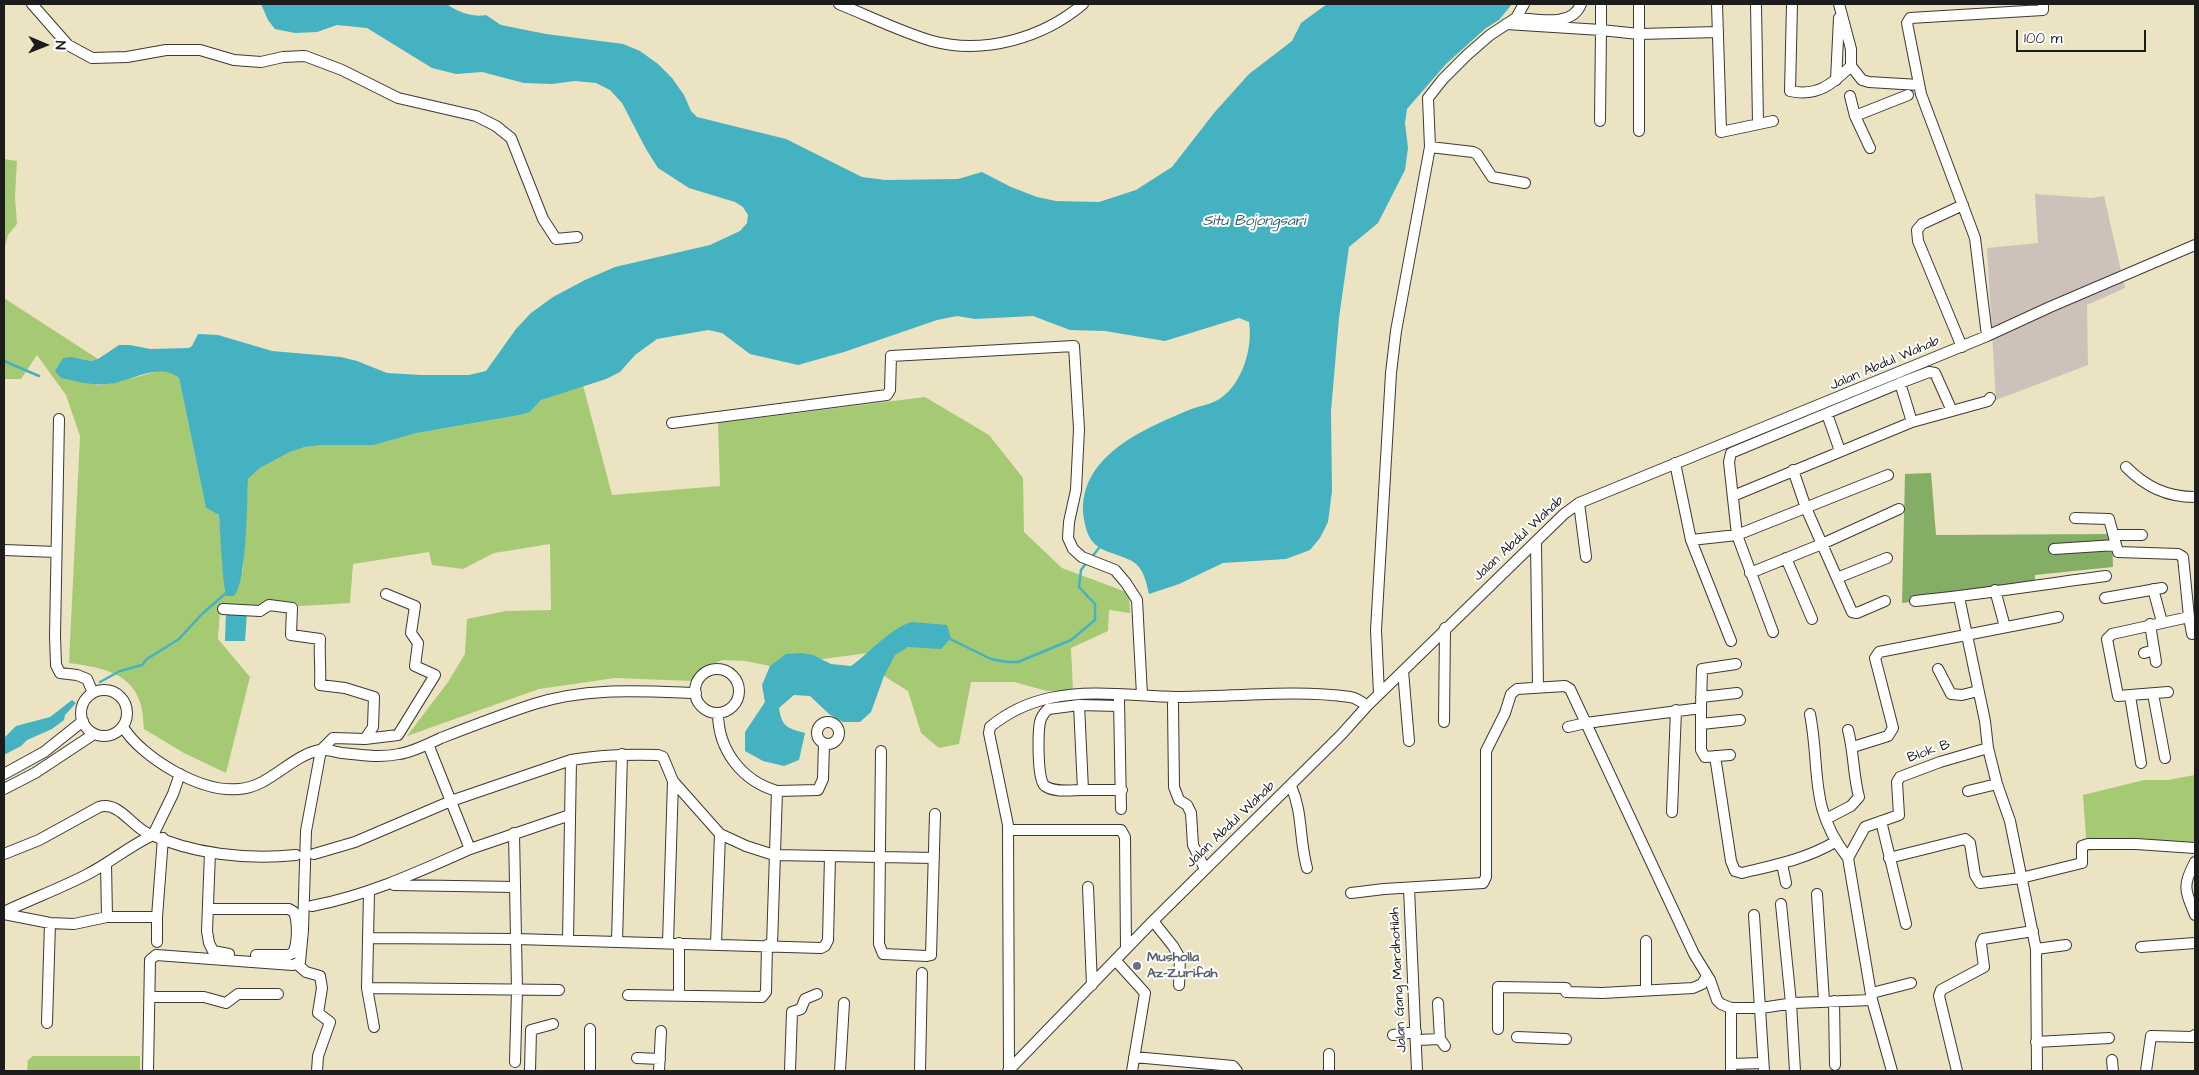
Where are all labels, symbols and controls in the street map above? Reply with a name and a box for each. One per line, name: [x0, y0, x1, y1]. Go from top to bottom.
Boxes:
north arrow: [20, 20, 70, 70]
scale bar: [2019, 20, 2149, 52]
text: 100 m: [2024, 28, 2063, 49]
text: N: [50, 41, 70, 50]
water label: Situ Bojongsari: [1203, 213, 1305, 231]
street label: Jalan Abdul Wahab: [1828, 333, 1942, 395]
street label: Jalan Abdul Wahab: [1470, 493, 1568, 585]
street label: Blok B: [1905, 737, 1953, 767]
street label: Jalan Abdul Wahab: [1183, 778, 1279, 872]
street label: Jalan Gang Mardhotilah: [1387, 907, 1411, 1053]
place label: Musholla Az-Zurifah: [1147, 950, 1218, 982]
marker: Musholla Az-Zurifah: [1131, 960, 1143, 972]

